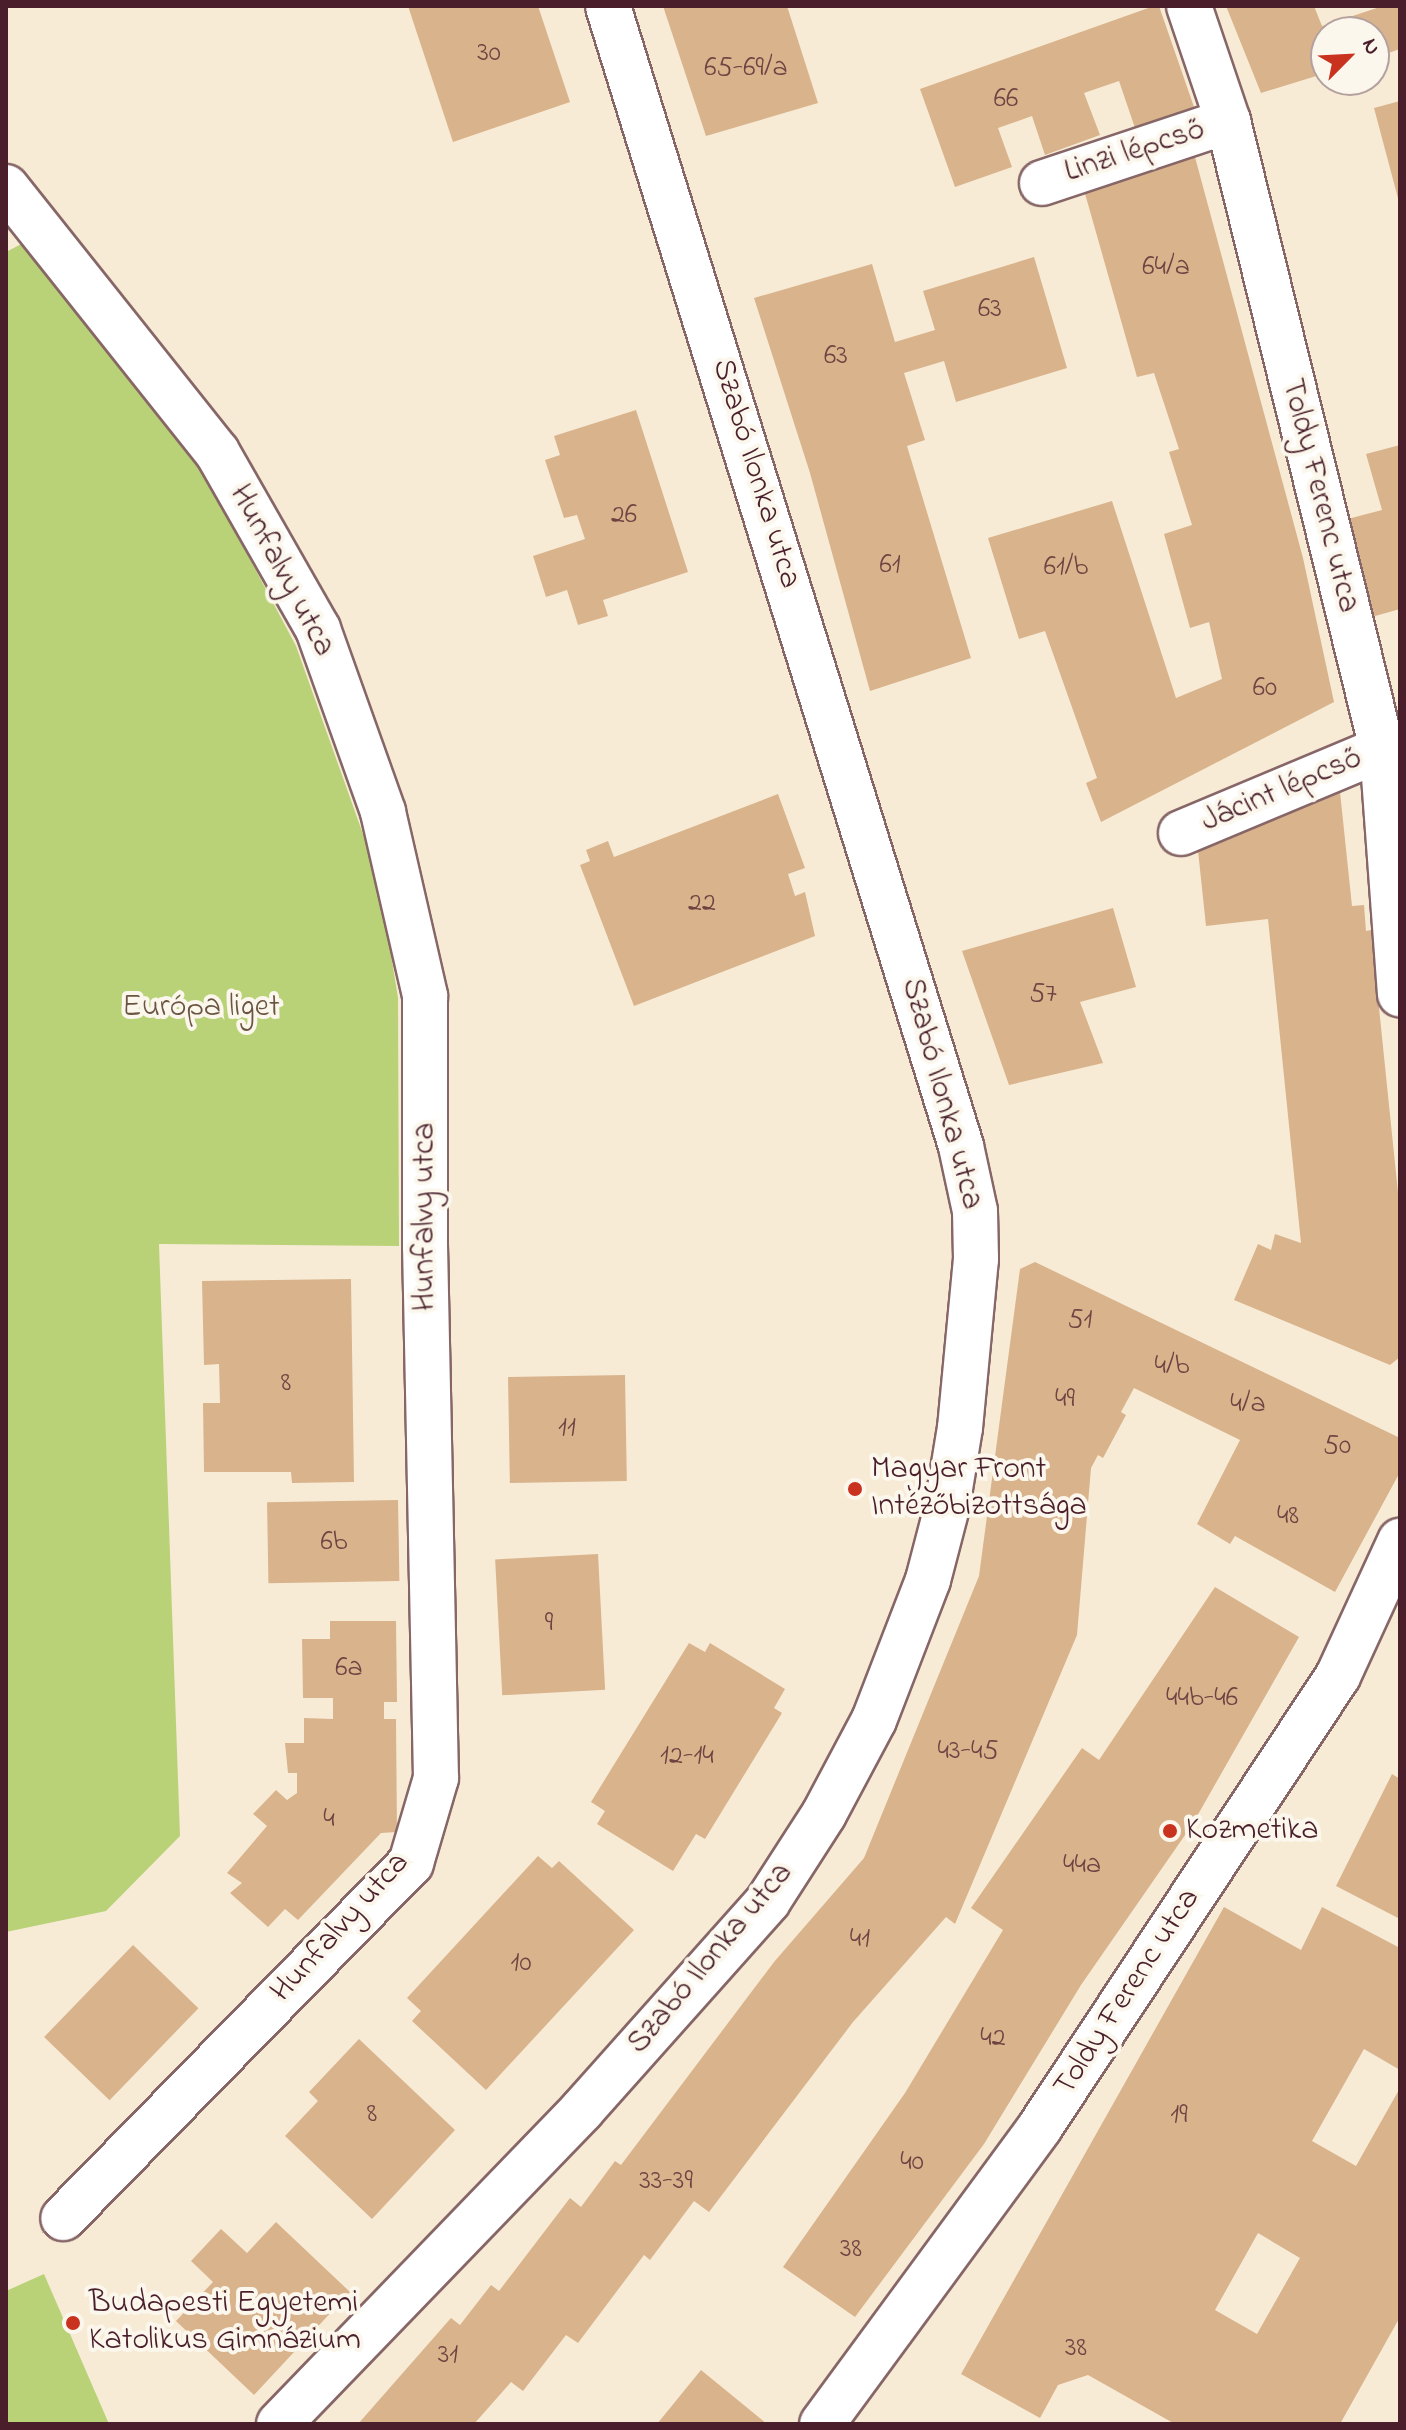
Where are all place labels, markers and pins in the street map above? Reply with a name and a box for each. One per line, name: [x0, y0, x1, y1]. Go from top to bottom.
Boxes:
place label: Magyar Front Intézőbizottsága: [871, 1452, 1087, 1527]
marker: Magyar Front Intézőbizottsága: [846, 1480, 864, 1498]
place label: Kozmetika: [1186, 1812, 1319, 1850]
marker: Kozmetika: [1161, 1822, 1179, 1840]
place label: Budapesti Egyetemi Katolikus Gimnázium: [89, 2286, 361, 2361]
marker: Budapesti Egyetemi Katolikus Gimnázium: [64, 2314, 82, 2332]

